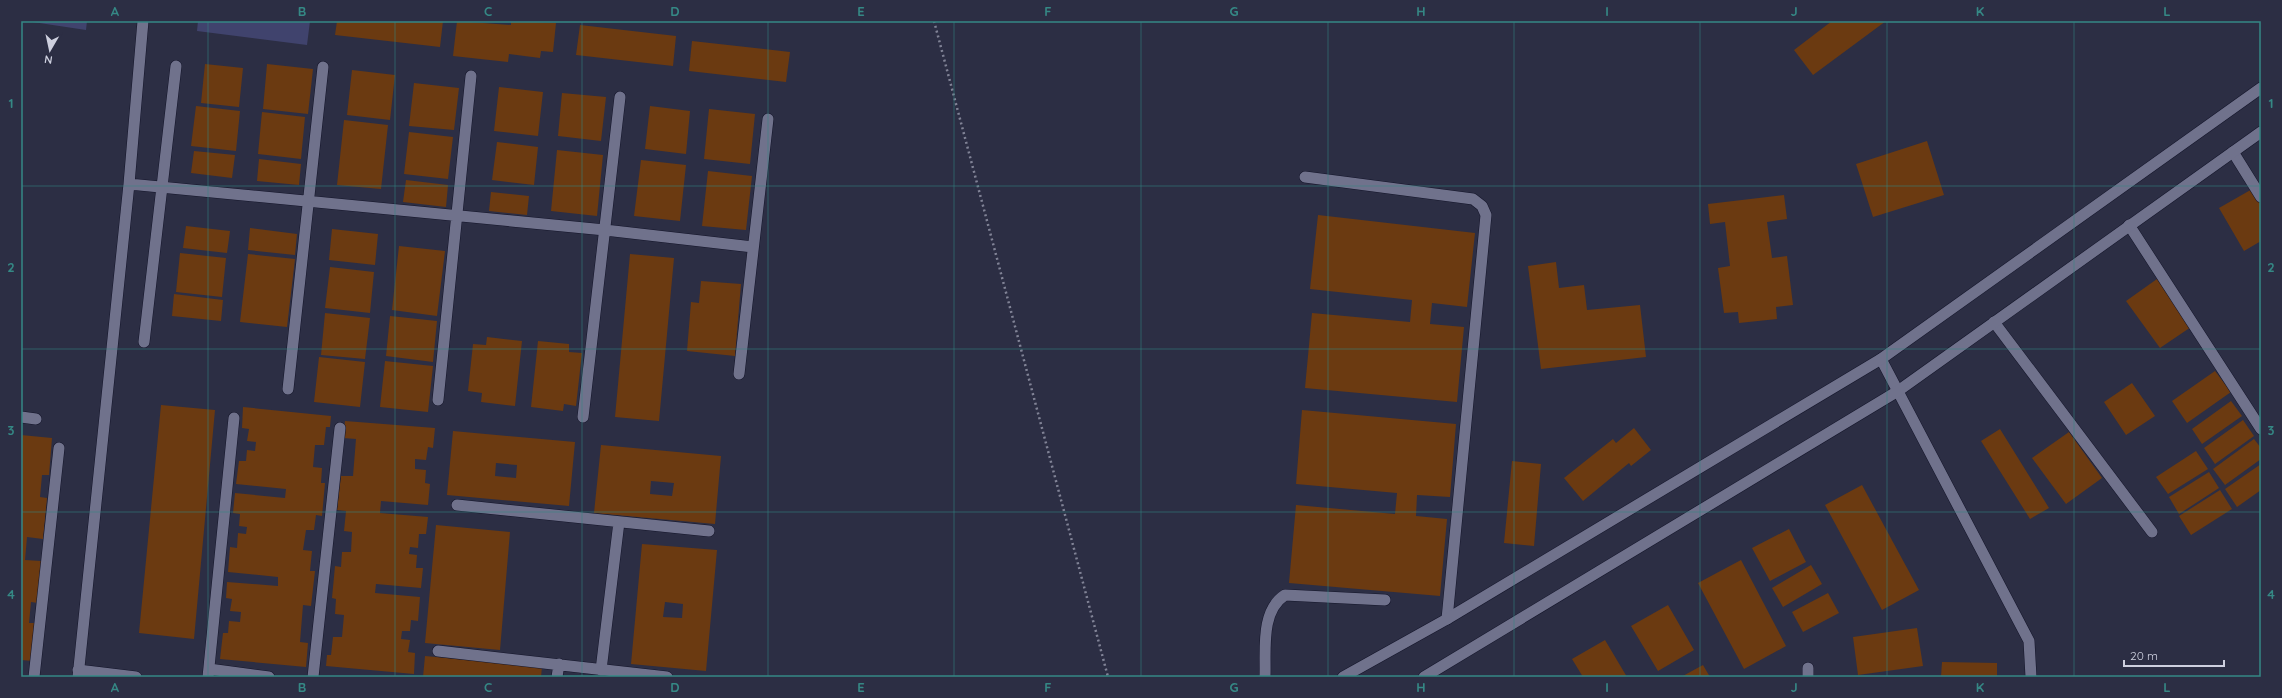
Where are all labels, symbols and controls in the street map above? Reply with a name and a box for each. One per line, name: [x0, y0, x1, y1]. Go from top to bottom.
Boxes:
text: A: [111, 3, 120, 19]
text: B: [298, 3, 306, 19]
text: C: [484, 3, 492, 19]
text: D: [670, 3, 680, 19]
text: E: [857, 3, 865, 19]
text: F: [1044, 3, 1052, 19]
text: G: [1229, 3, 1239, 19]
text: H: [1416, 3, 1426, 19]
text: I: [1605, 3, 1609, 19]
text: J: [1790, 3, 1798, 19]
text: K: [1976, 3, 1985, 19]
text: L: [2163, 3, 2171, 19]
north arrow: [30, 30, 70, 70]
text: N: [43, 52, 54, 67]
text: 1: [8, 95, 14, 111]
text: 1: [2268, 95, 2274, 111]
text: 2: [7, 259, 15, 275]
text: 2: [2267, 259, 2275, 275]
text: 3: [8, 422, 15, 438]
text: 3: [2268, 422, 2275, 438]
text: 4: [7, 586, 15, 602]
text: 4: [2267, 586, 2275, 602]
scale bar: [2124, 642, 2224, 668]
text: 20 m: [2130, 648, 2158, 663]
text: A: [111, 679, 120, 695]
text: B: [298, 679, 306, 695]
text: C: [484, 679, 492, 695]
text: D: [670, 679, 680, 695]
text: E: [857, 679, 865, 695]
text: F: [1044, 679, 1052, 695]
text: G: [1229, 679, 1239, 695]
text: H: [1416, 679, 1426, 695]
text: I: [1605, 679, 1609, 695]
text: J: [1790, 679, 1798, 695]
text: K: [1976, 679, 1985, 695]
text: L: [2163, 679, 2171, 695]

